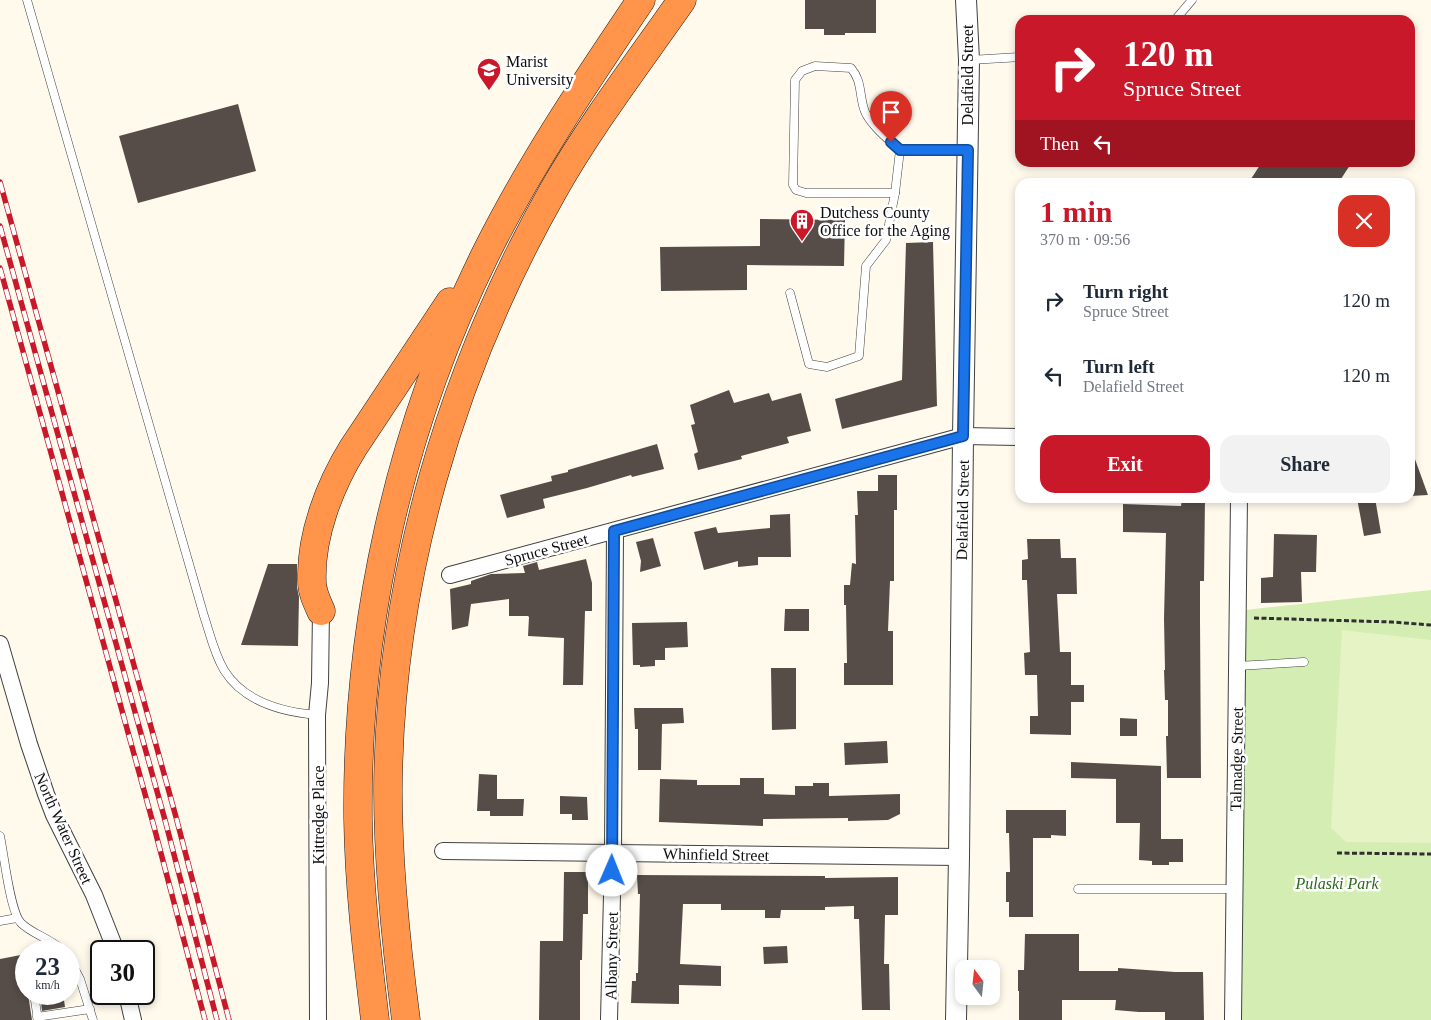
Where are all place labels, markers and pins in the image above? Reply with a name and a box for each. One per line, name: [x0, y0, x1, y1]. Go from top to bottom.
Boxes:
place label: Marist University: [506, 53, 574, 89]
school or university icon: Marist University: [476, 57, 502, 91]
pin: [870, 91, 912, 142]
place label: Dutchess County Office for the Aging: [820, 204, 950, 240]
building icon: Dutchess County Office for the Aging: [789, 208, 815, 242]

